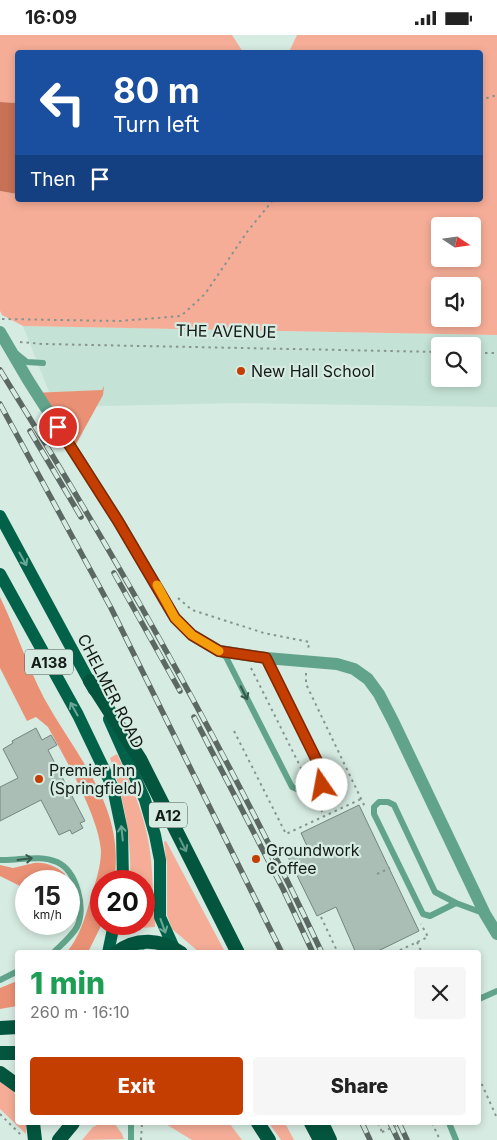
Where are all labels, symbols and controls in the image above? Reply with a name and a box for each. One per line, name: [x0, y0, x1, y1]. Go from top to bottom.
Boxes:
text: 16:09: [25, 6, 77, 29]
text: 80 m: [113, 69, 200, 111]
icon: left: [30, 70, 95, 135]
text: Turn left: [113, 111, 199, 137]
icon: arrive: [86, 165, 114, 193]
text: Then: [30, 168, 76, 191]
north arrow: [431, 217, 481, 267]
map controls: [431, 217, 481, 387]
button: sound: [431, 277, 481, 327]
street label: THE AVENUE: [176, 320, 276, 342]
button: search: [431, 337, 481, 387]
place label: New Hall School: [251, 361, 375, 381]
marker: New Hall School: [235, 365, 247, 377]
pin: [37, 406, 79, 448]
icon: arrive: [44, 413, 72, 441]
one-way arrow: [19, 551, 29, 566]
street label: CHELMER ROAD: [74, 630, 148, 752]
road number: A138: [25, 649, 73, 675]
one-way arrow: [239, 685, 249, 700]
one-way arrow: [69, 702, 79, 716]
position arrow: [295, 758, 347, 810]
place label: Premier Inn (Springfield): [49, 760, 143, 798]
marker: Premier Inn (Springfield): [33, 773, 45, 785]
road number: A12: [149, 803, 187, 827]
one-way arrow: [117, 825, 126, 841]
one-way arrow: [179, 838, 189, 853]
place label: Groundwork Coffee: [266, 840, 360, 878]
marker: Groundwork Coffee: [250, 853, 262, 865]
one-way arrow: [16, 854, 32, 864]
speed limit sign: 20: [90, 870, 155, 935]
text: 15: [34, 881, 61, 911]
text: km/h: [33, 907, 62, 922]
one-way arrow: [159, 917, 168, 933]
text: 1 min: [30, 965, 105, 1001]
button: close: [414, 967, 466, 1019]
text: 260 m · 16:10: [30, 1002, 130, 1022]
button: Exit: [30, 1057, 243, 1115]
button: Share: [253, 1057, 466, 1115]

